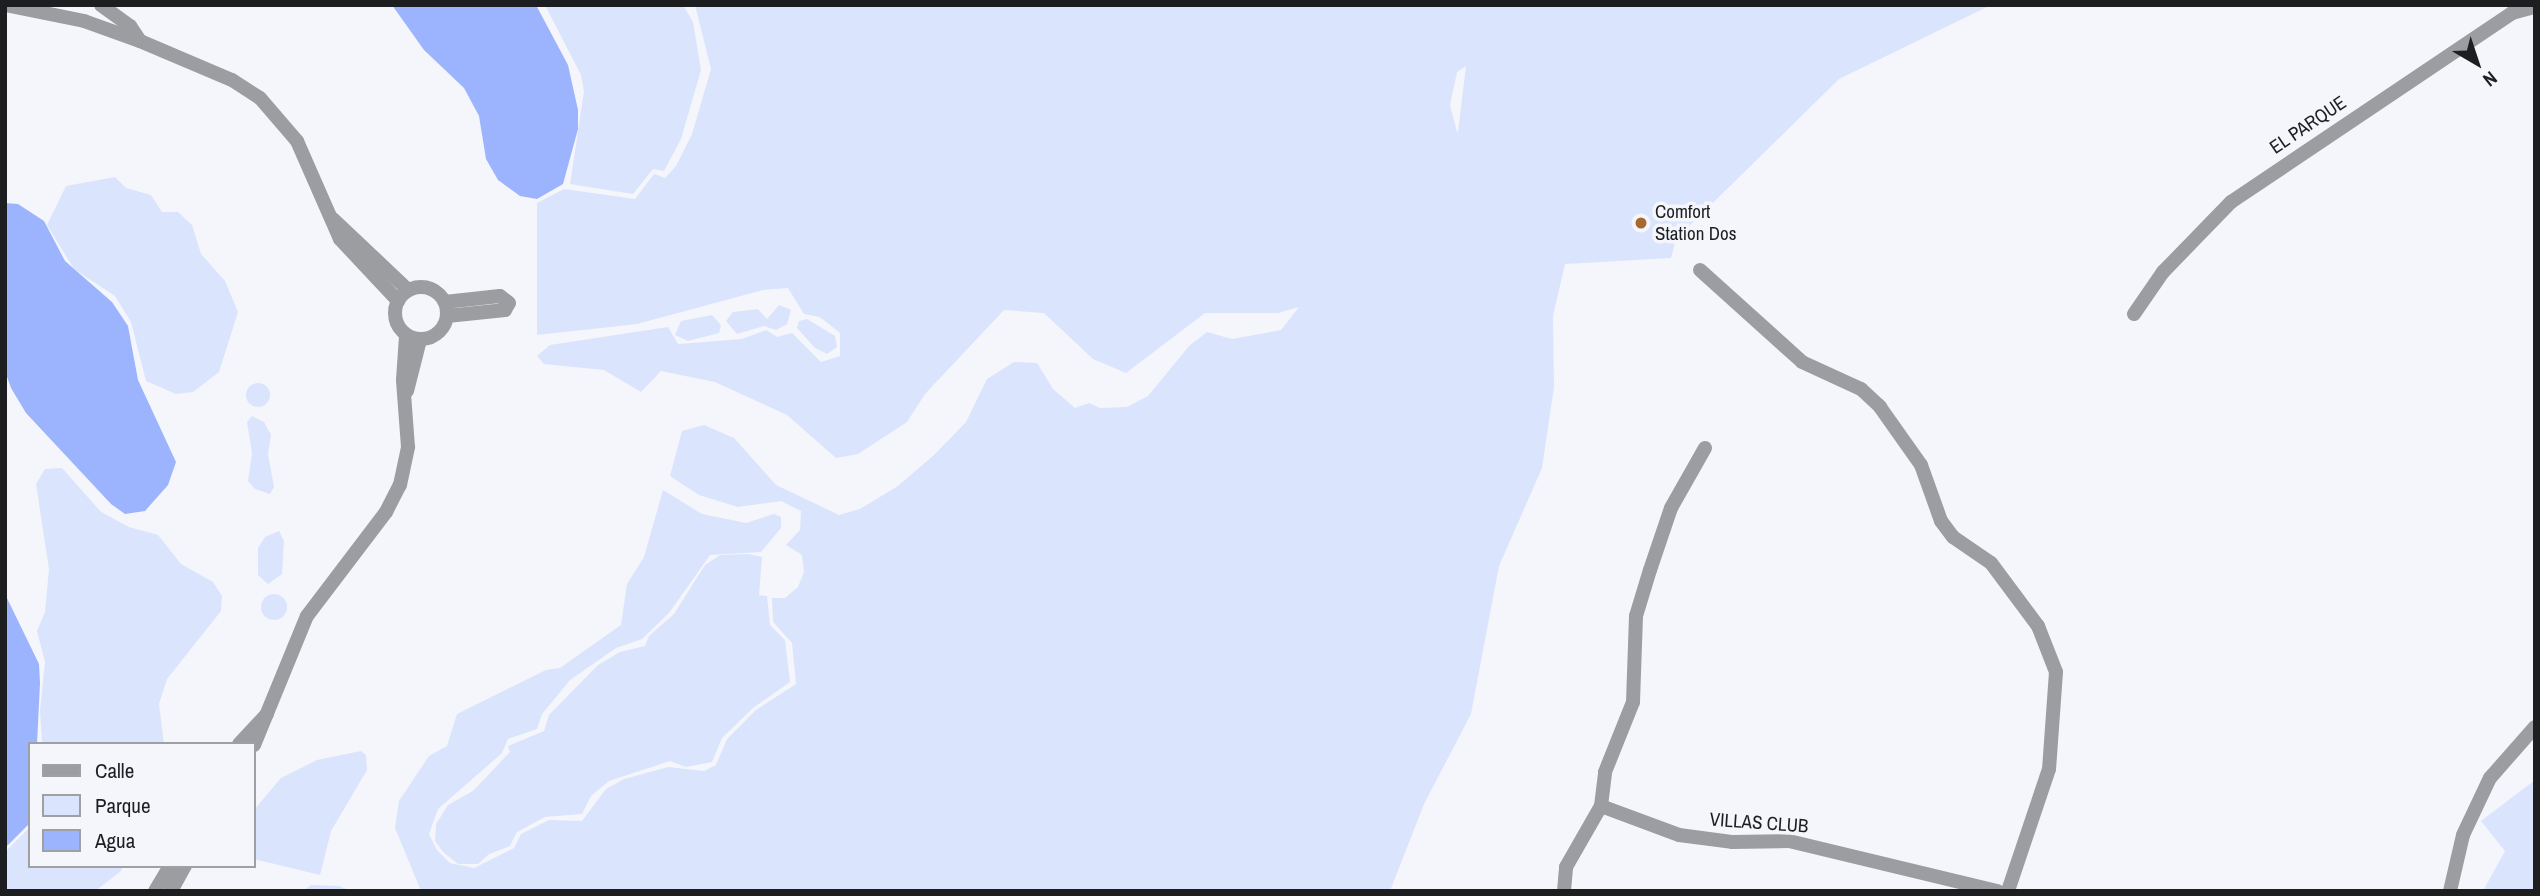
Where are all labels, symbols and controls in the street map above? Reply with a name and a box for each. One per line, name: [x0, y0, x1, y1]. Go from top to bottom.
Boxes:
north arrow: [2442, 28, 2512, 98]
text: N: [2478, 66, 2503, 93]
street label: EL PARQUE: [2265, 91, 2351, 159]
place label: Comfort Station Dos: [1655, 201, 1736, 245]
marker: Comfort Station Dos: [1633, 215, 1649, 231]
legend: [28, 742, 256, 868]
text: Calle: [95, 756, 134, 785]
text: Parque: [95, 791, 151, 820]
street label: VILLAS CLUB: [1709, 808, 1809, 838]
text: Agua: [95, 826, 135, 855]

